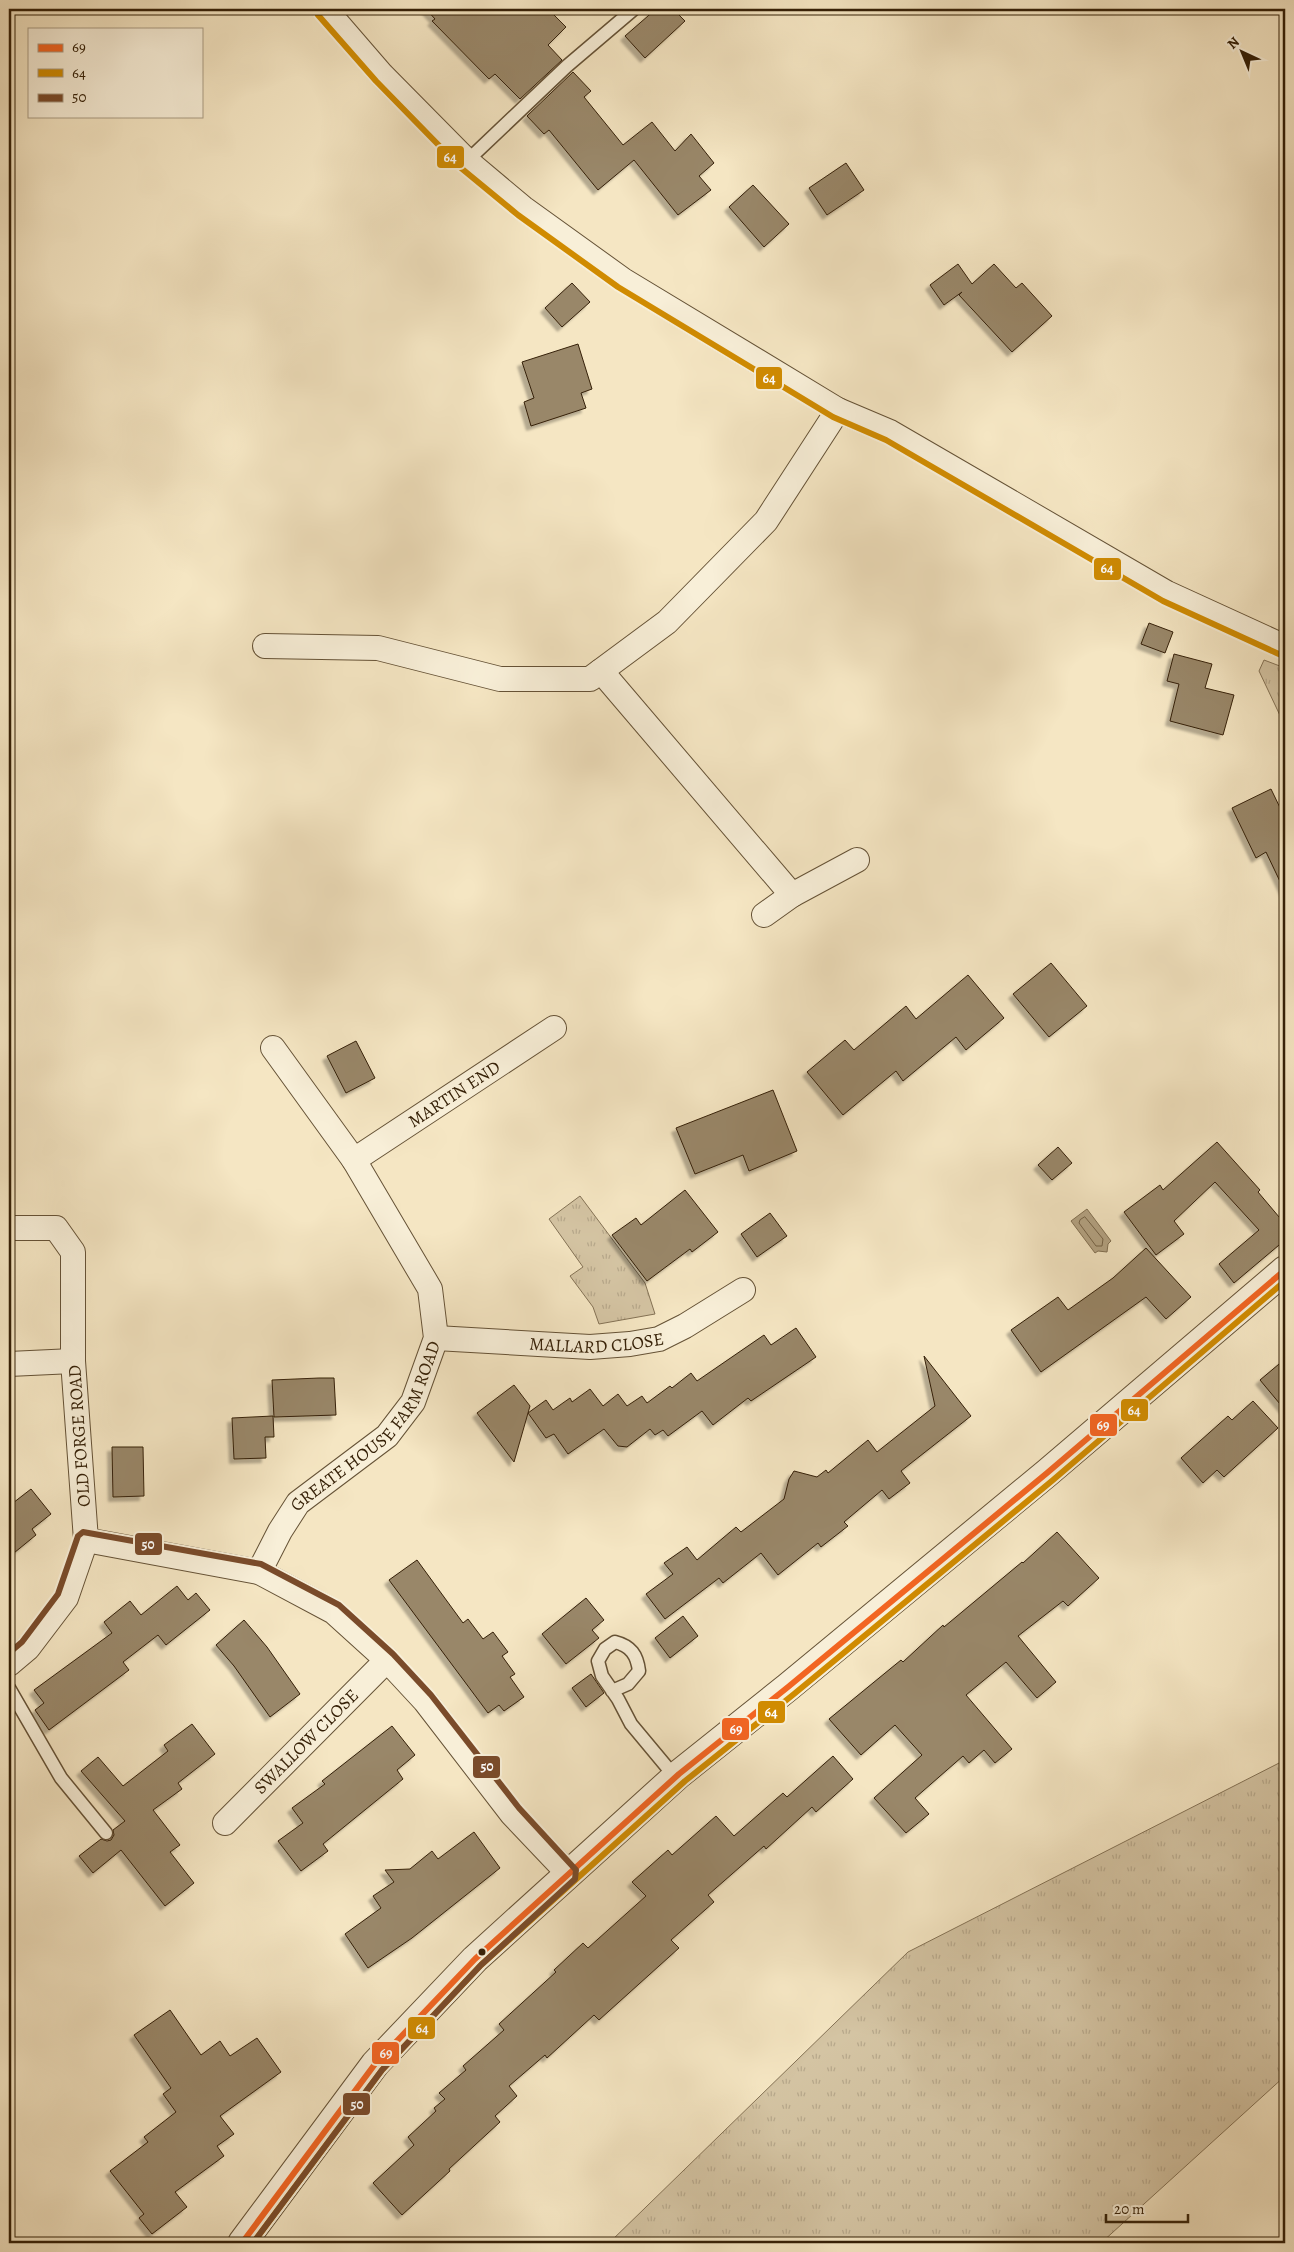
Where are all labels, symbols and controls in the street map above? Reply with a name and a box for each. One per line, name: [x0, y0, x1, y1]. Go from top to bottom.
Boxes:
legend: [28, 28, 202, 118]
north arrow: [1216, 28, 1266, 78]
text: N: [1223, 33, 1244, 53]
text: 69: [72, 37, 86, 57]
text: 64: [72, 63, 86, 83]
text: 50: [72, 87, 86, 107]
line badge: 64: [436, 145, 465, 169]
text: 64: [443, 148, 457, 167]
line badge: 64: [755, 366, 783, 390]
text: 64: [762, 369, 776, 388]
line badge: 64: [1093, 557, 1122, 581]
text: 64: [1100, 559, 1114, 578]
street label: MARTIN END: [403, 1055, 505, 1133]
street label: MALLARD CLOSE: [529, 1326, 666, 1359]
street label: GREATE HOUSE FARM ROAD: [284, 1338, 446, 1515]
street label: OLD FORGE ROAD: [62, 1364, 96, 1508]
line badge: 64: [1120, 1398, 1149, 1422]
text: 64: [1127, 1401, 1141, 1420]
line badge: 69: [1089, 1413, 1118, 1437]
text: 69: [1096, 1416, 1110, 1435]
line badge: 50: [134, 1532, 163, 1556]
text: 50: [141, 1535, 155, 1554]
street label: SWALLOW CLOSE: [248, 1684, 364, 1799]
line badge: 64: [757, 1700, 786, 1724]
text: 64: [764, 1703, 778, 1722]
line badge: 69: [721, 1717, 750, 1741]
text: 69: [729, 1720, 743, 1739]
line badge: 50: [472, 1755, 501, 1779]
text: 50: [480, 1757, 494, 1776]
unlabelled marker: [477, 1947, 487, 1957]
line badge: 64: [407, 2016, 436, 2040]
text: 64: [415, 2019, 429, 2038]
line badge: 69: [371, 2041, 400, 2065]
text: 69: [379, 2044, 393, 2063]
line badge: 50: [342, 2092, 371, 2116]
text: 50: [350, 2095, 364, 2114]
scale bar: [1106, 2192, 1189, 2224]
text: 20 m: [1114, 2199, 1145, 2219]

